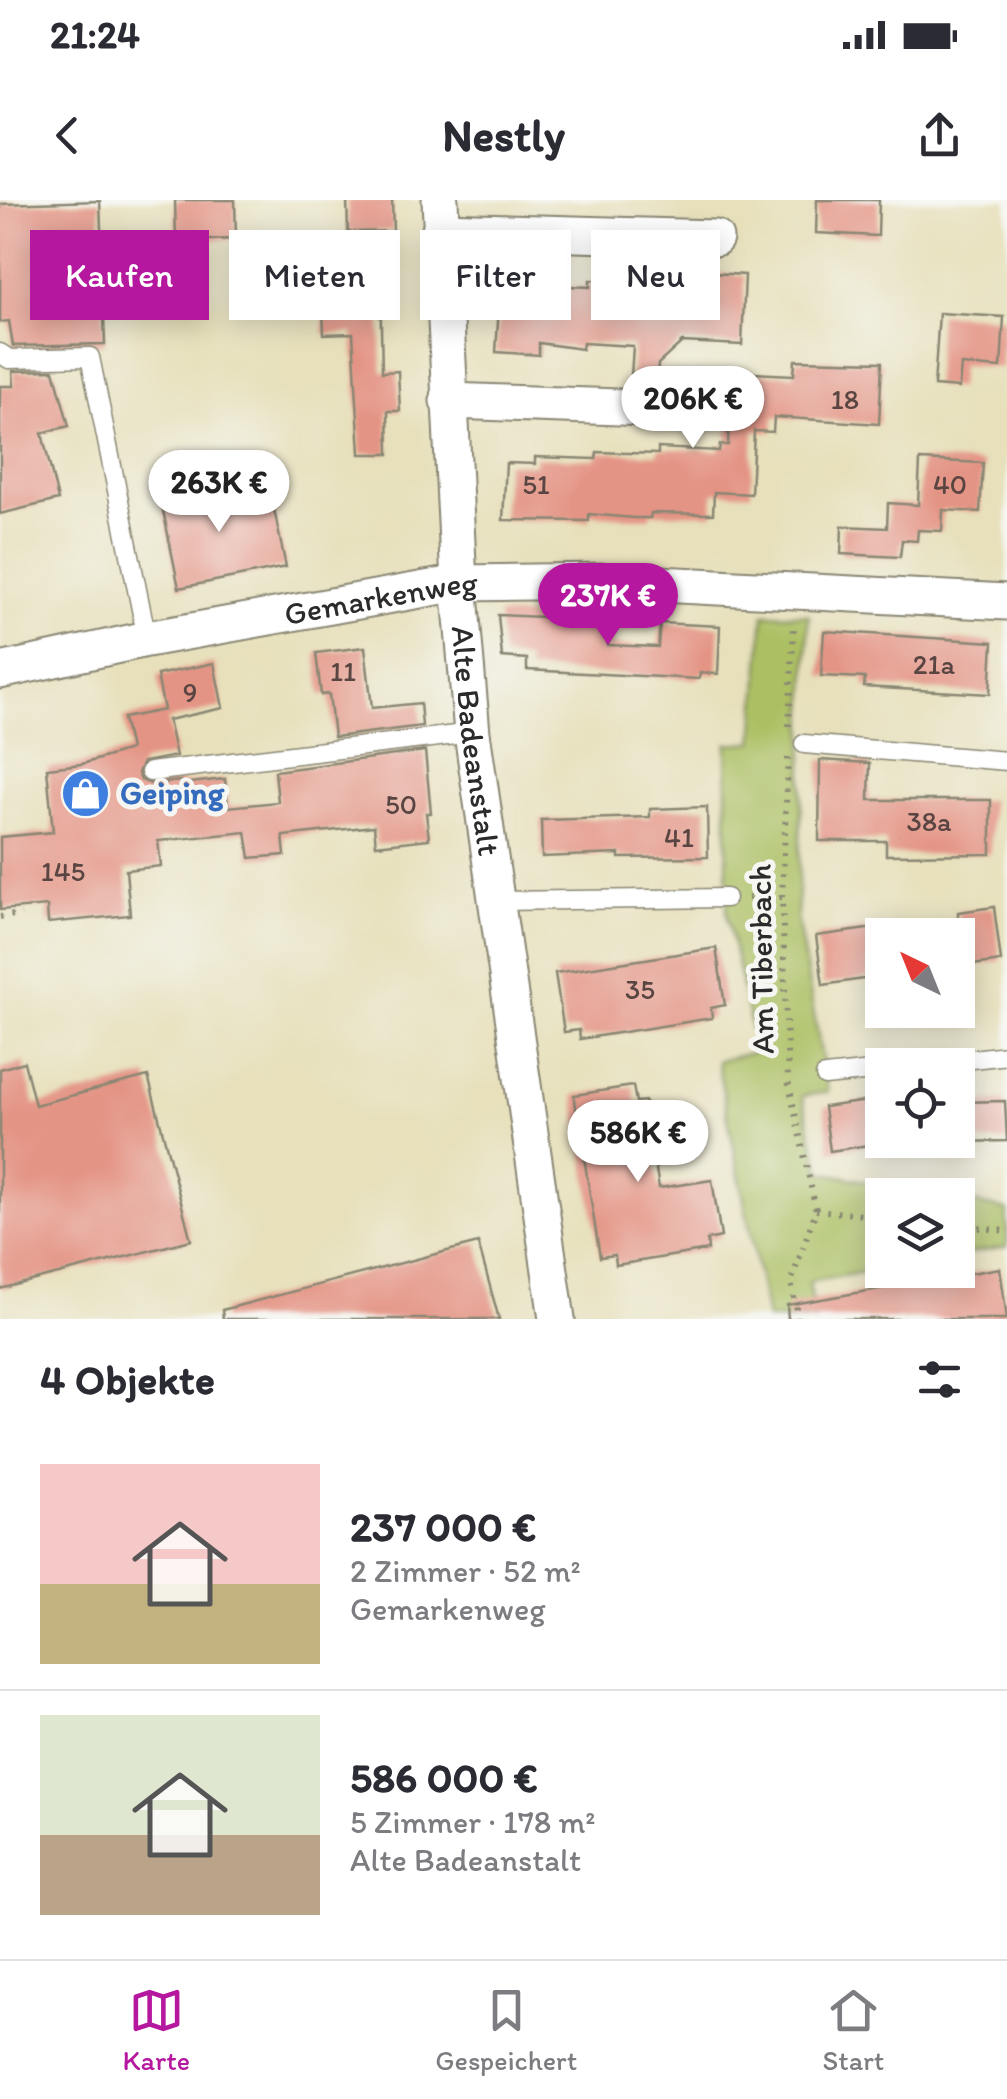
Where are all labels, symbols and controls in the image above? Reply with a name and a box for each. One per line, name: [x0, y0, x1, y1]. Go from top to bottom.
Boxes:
text: 21:24: [50, 12, 140, 58]
icon: back: [40, 108, 95, 163]
text: Nestly: [442, 108, 565, 162]
icon: share: [912, 108, 967, 163]
chip: Kaufen: [30, 230, 209, 320]
chip: Mieten: [229, 230, 400, 320]
chip: Filter: [420, 230, 571, 320]
chip: Neu: [591, 230, 720, 320]
pin: 206K €: [612, 366, 774, 451]
text: 206K €: [643, 379, 743, 417]
house number: 18: [831, 382, 859, 416]
pin: 263K €: [138, 450, 300, 535]
text: 263K €: [170, 463, 268, 501]
house number: 51: [522, 467, 550, 501]
house number: 40: [933, 467, 967, 501]
pin: 237K €: [527, 563, 689, 648]
street label: Gemarkenweg: [281, 564, 478, 633]
text: 237K €: [560, 576, 656, 614]
street label: Alte Badeanstalt: [444, 624, 509, 858]
house number: 21a: [913, 647, 956, 681]
house number: 11: [330, 654, 356, 688]
house number: 9: [183, 675, 197, 709]
shop icon: Geiping: [59, 767, 111, 819]
place label: Geiping: [120, 774, 225, 812]
house number: 50: [385, 787, 417, 821]
house number: 38a: [906, 804, 952, 838]
house number: 41: [664, 820, 694, 854]
house number: 145: [41, 854, 85, 888]
street label: Am Tiberbach: [740, 864, 782, 1054]
north arrow: [865, 918, 975, 1028]
map controls: [865, 918, 975, 1288]
house number: 35: [625, 972, 655, 1006]
button: locate: [865, 1048, 975, 1158]
pin: 586K €: [557, 1100, 719, 1185]
text: 586K €: [589, 1113, 687, 1151]
button: layers: [865, 1178, 975, 1288]
icon: filters: [912, 1352, 967, 1407]
text: 4 Objekte: [40, 1354, 215, 1405]
text: 237 000 €: [350, 1501, 536, 1552]
icon: home: [120, 1504, 240, 1624]
text: 2 Zimmer · 52 m²: [350, 1552, 581, 1590]
text: Gemarkenweg: [350, 1590, 546, 1628]
text: 586 000 €: [350, 1752, 538, 1803]
icon: home: [120, 1755, 240, 1875]
text: 5 Zimmer · 178 m²: [350, 1803, 595, 1841]
text: Alte Badeanstalt: [350, 1841, 581, 1879]
tab: Karte: [123, 1983, 190, 2077]
tab: Gespeichert: [435, 1983, 577, 2077]
tab: Start: [822, 1983, 884, 2077]

